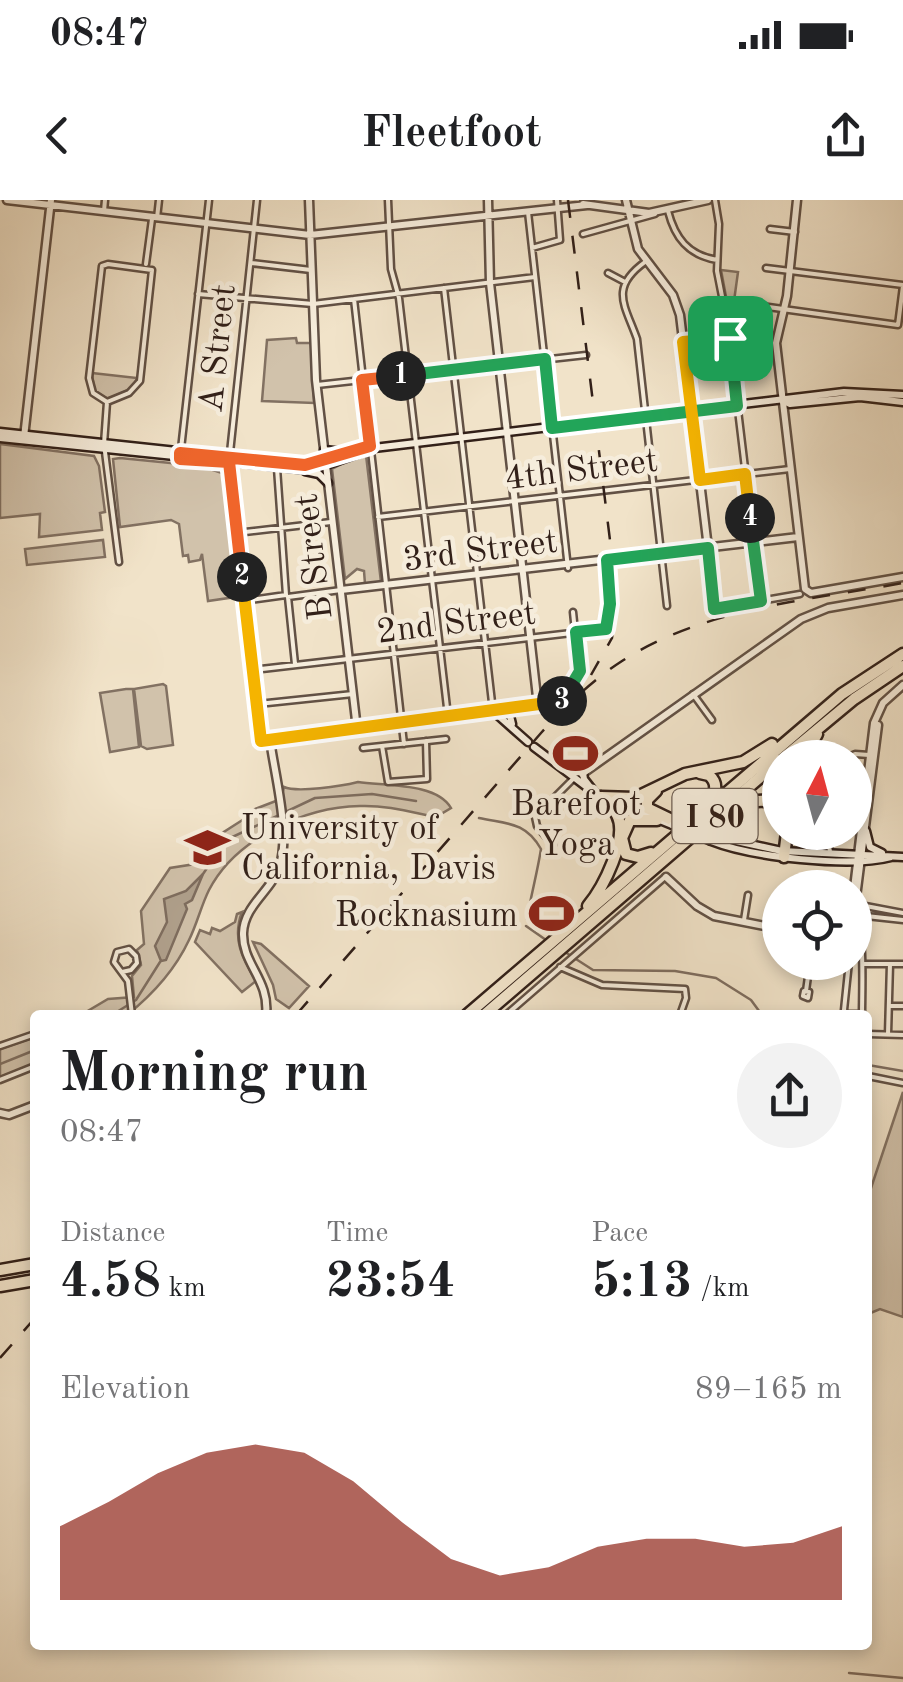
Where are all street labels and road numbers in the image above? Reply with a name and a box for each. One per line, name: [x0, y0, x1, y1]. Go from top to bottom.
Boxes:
street label: A Street: [194, 282, 243, 414]
street label: 4th Street: [503, 444, 660, 497]
street label: B Street: [289, 492, 340, 622]
street label: 3rd Street: [401, 525, 560, 578]
street label: 2nd Street: [375, 596, 538, 651]
road number: I 80: [672, 789, 758, 843]

